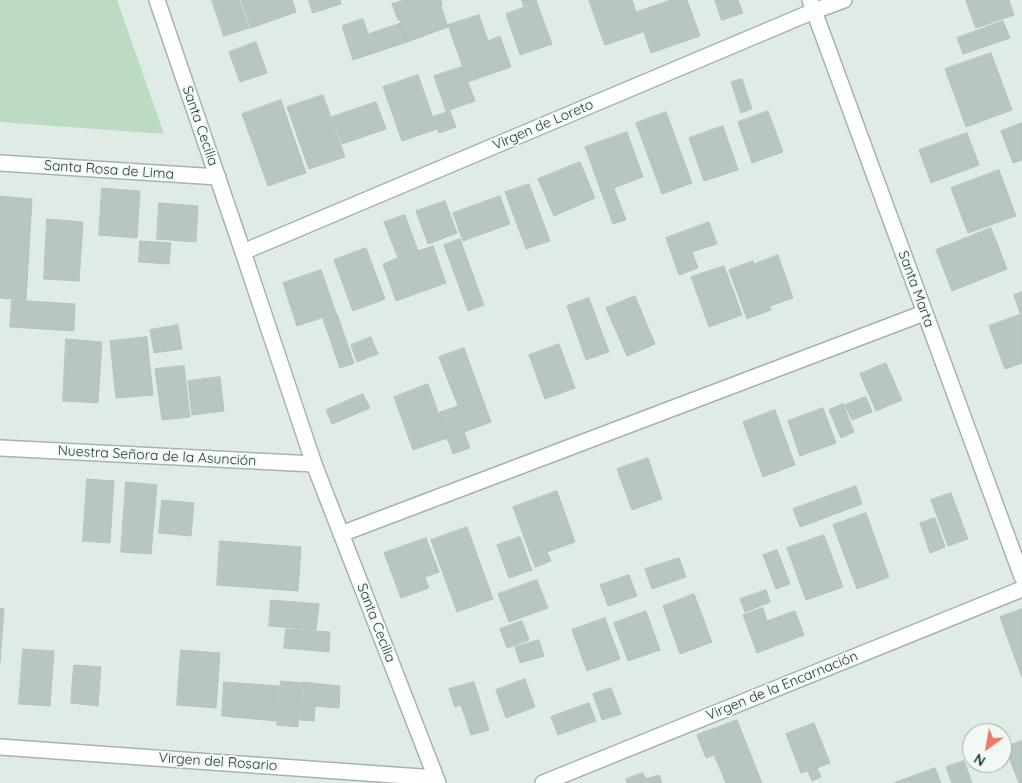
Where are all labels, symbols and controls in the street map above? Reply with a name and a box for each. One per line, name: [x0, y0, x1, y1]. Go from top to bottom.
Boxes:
street label: Santa Cecilia: [178, 84, 222, 168]
street label: Virgen de Loreto: [490, 96, 596, 154]
street label: Santa Rosa de Lima: [43, 157, 175, 183]
street label: Santa Marta: [894, 248, 938, 330]
street label: Nuestra Señora de la Asunción: [57, 442, 257, 470]
street label: Santa Cecilia: [353, 581, 399, 665]
street label: Virgen de la Encarnación: [704, 648, 860, 724]
north arrow: [962, 723, 1012, 773]
street label: Virgen del Rosario: [158, 749, 278, 775]
text: N: [970, 750, 989, 770]

